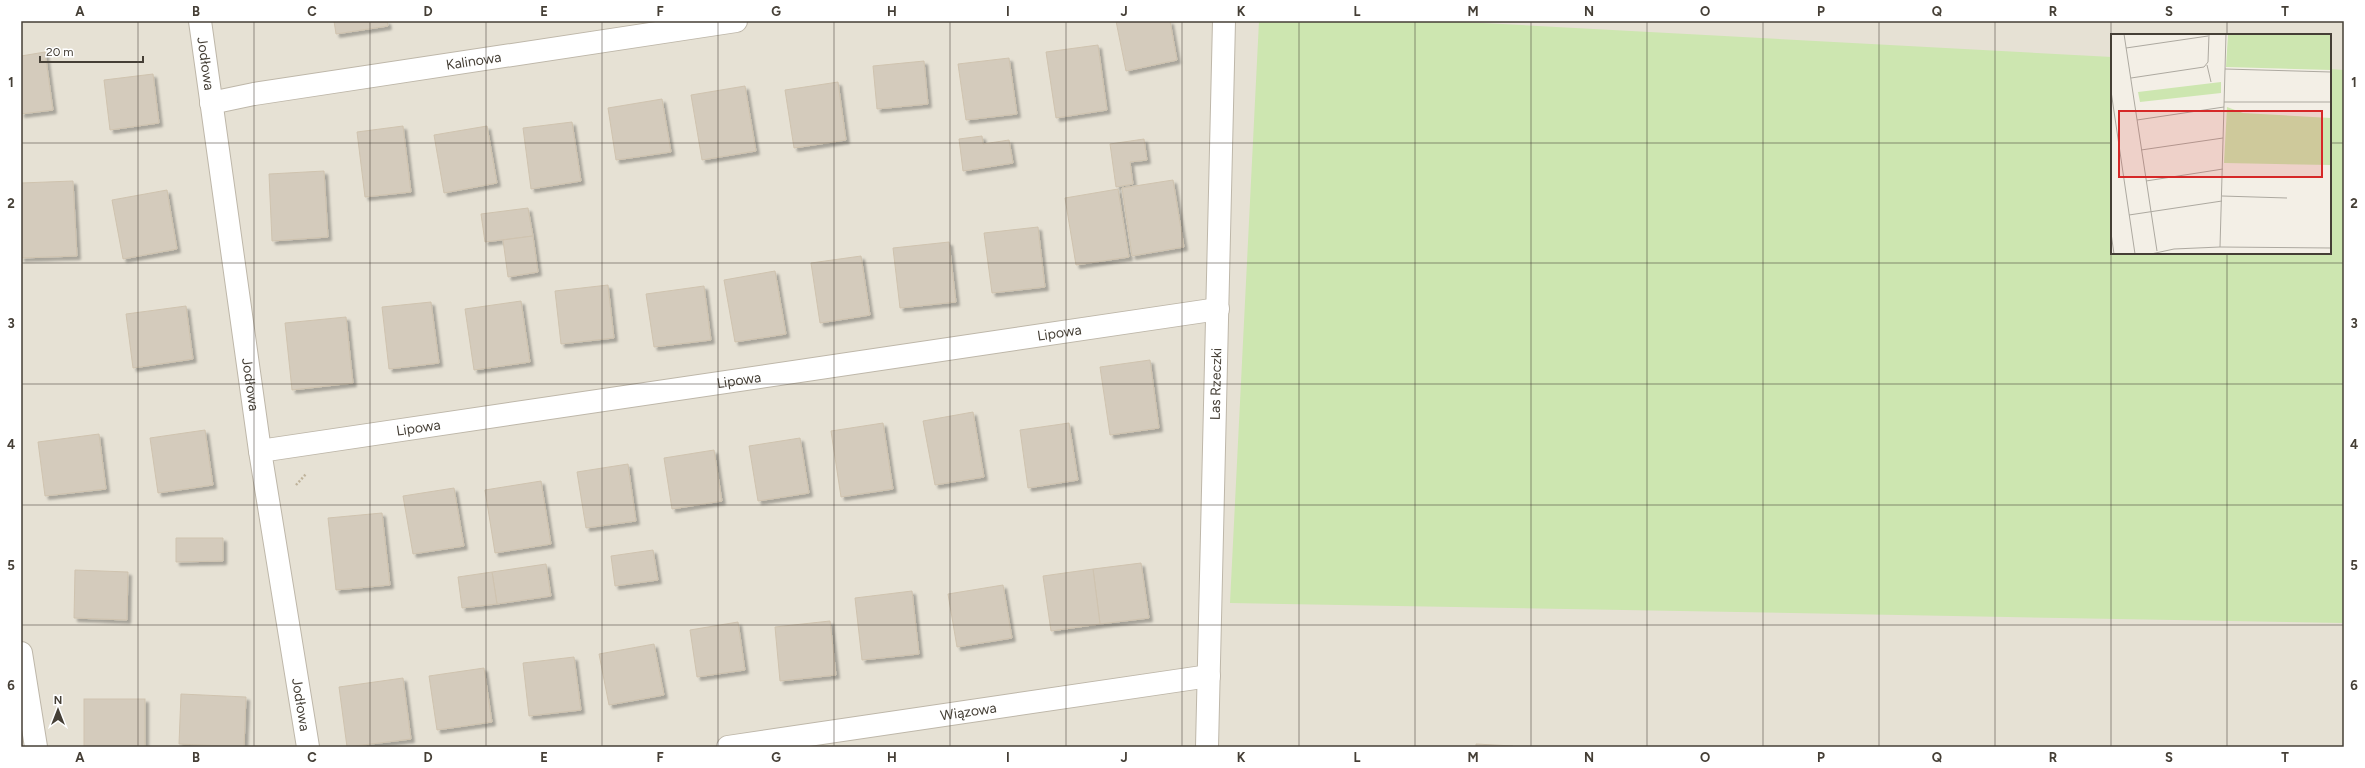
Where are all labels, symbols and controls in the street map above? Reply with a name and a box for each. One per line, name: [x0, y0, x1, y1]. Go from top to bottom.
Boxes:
text: A: [75, 4, 85, 19]
text: B: [192, 4, 200, 19]
text: C: [307, 4, 317, 19]
text: D: [423, 4, 433, 19]
text: E: [540, 4, 548, 19]
text: F: [656, 4, 664, 19]
text: G: [771, 4, 781, 19]
text: H: [887, 4, 897, 19]
text: I: [1006, 4, 1010, 19]
text: J: [1120, 4, 1128, 19]
text: K: [1237, 4, 1246, 19]
text: L: [1354, 4, 1361, 19]
text: M: [1467, 4, 1479, 19]
text: N: [1584, 4, 1594, 19]
text: O: [1700, 4, 1710, 19]
text: P: [1817, 4, 1825, 19]
text: Q: [1932, 4, 1942, 19]
text: R: [2049, 4, 2058, 19]
text: S: [2165, 4, 2173, 19]
text: T: [2281, 4, 2289, 19]
inset map: [2111, 34, 2331, 254]
street label: Jodłowa: [193, 36, 218, 91]
scale bar: [40, 38, 143, 64]
text: 20 m: [46, 45, 74, 59]
street label: Kalinowa: [445, 49, 502, 74]
text: 1: [8, 75, 14, 90]
text: 1: [2351, 75, 2357, 90]
text: 2: [7, 196, 15, 211]
text: 2: [2350, 196, 2358, 211]
text: 3: [7, 316, 15, 331]
text: 3: [2350, 316, 2358, 331]
street label: Lipowa: [1036, 321, 1083, 345]
street label: Las Rzeczki: [1207, 348, 1225, 420]
street label: Jodłowa: [238, 357, 262, 412]
street label: Lipowa: [715, 369, 762, 392]
street label: Lipowa: [395, 416, 442, 440]
text: 4: [7, 437, 15, 452]
text: 4: [2350, 437, 2358, 452]
text: 5: [7, 558, 15, 573]
text: 5: [2350, 558, 2358, 573]
street label: Jodłowa: [288, 677, 313, 732]
text: 6: [7, 678, 15, 693]
text: 6: [2350, 678, 2358, 693]
north arrow: [38, 690, 78, 730]
text: N: [54, 694, 62, 707]
street label: Wiązowa: [939, 699, 998, 725]
text: A: [75, 750, 85, 765]
text: B: [192, 750, 200, 765]
text: C: [307, 750, 317, 765]
text: D: [423, 750, 433, 765]
text: E: [540, 750, 548, 765]
text: F: [656, 750, 664, 765]
text: G: [771, 750, 781, 765]
text: H: [887, 750, 897, 765]
text: I: [1006, 750, 1010, 765]
text: J: [1120, 750, 1128, 765]
text: K: [1237, 750, 1246, 765]
text: L: [1354, 750, 1361, 765]
text: M: [1467, 750, 1479, 765]
text: N: [1584, 750, 1594, 765]
text: O: [1700, 750, 1710, 765]
text: P: [1817, 750, 1825, 765]
text: Q: [1932, 750, 1942, 765]
text: R: [2049, 750, 2058, 765]
text: S: [2165, 750, 2173, 765]
text: T: [2281, 750, 2289, 765]

